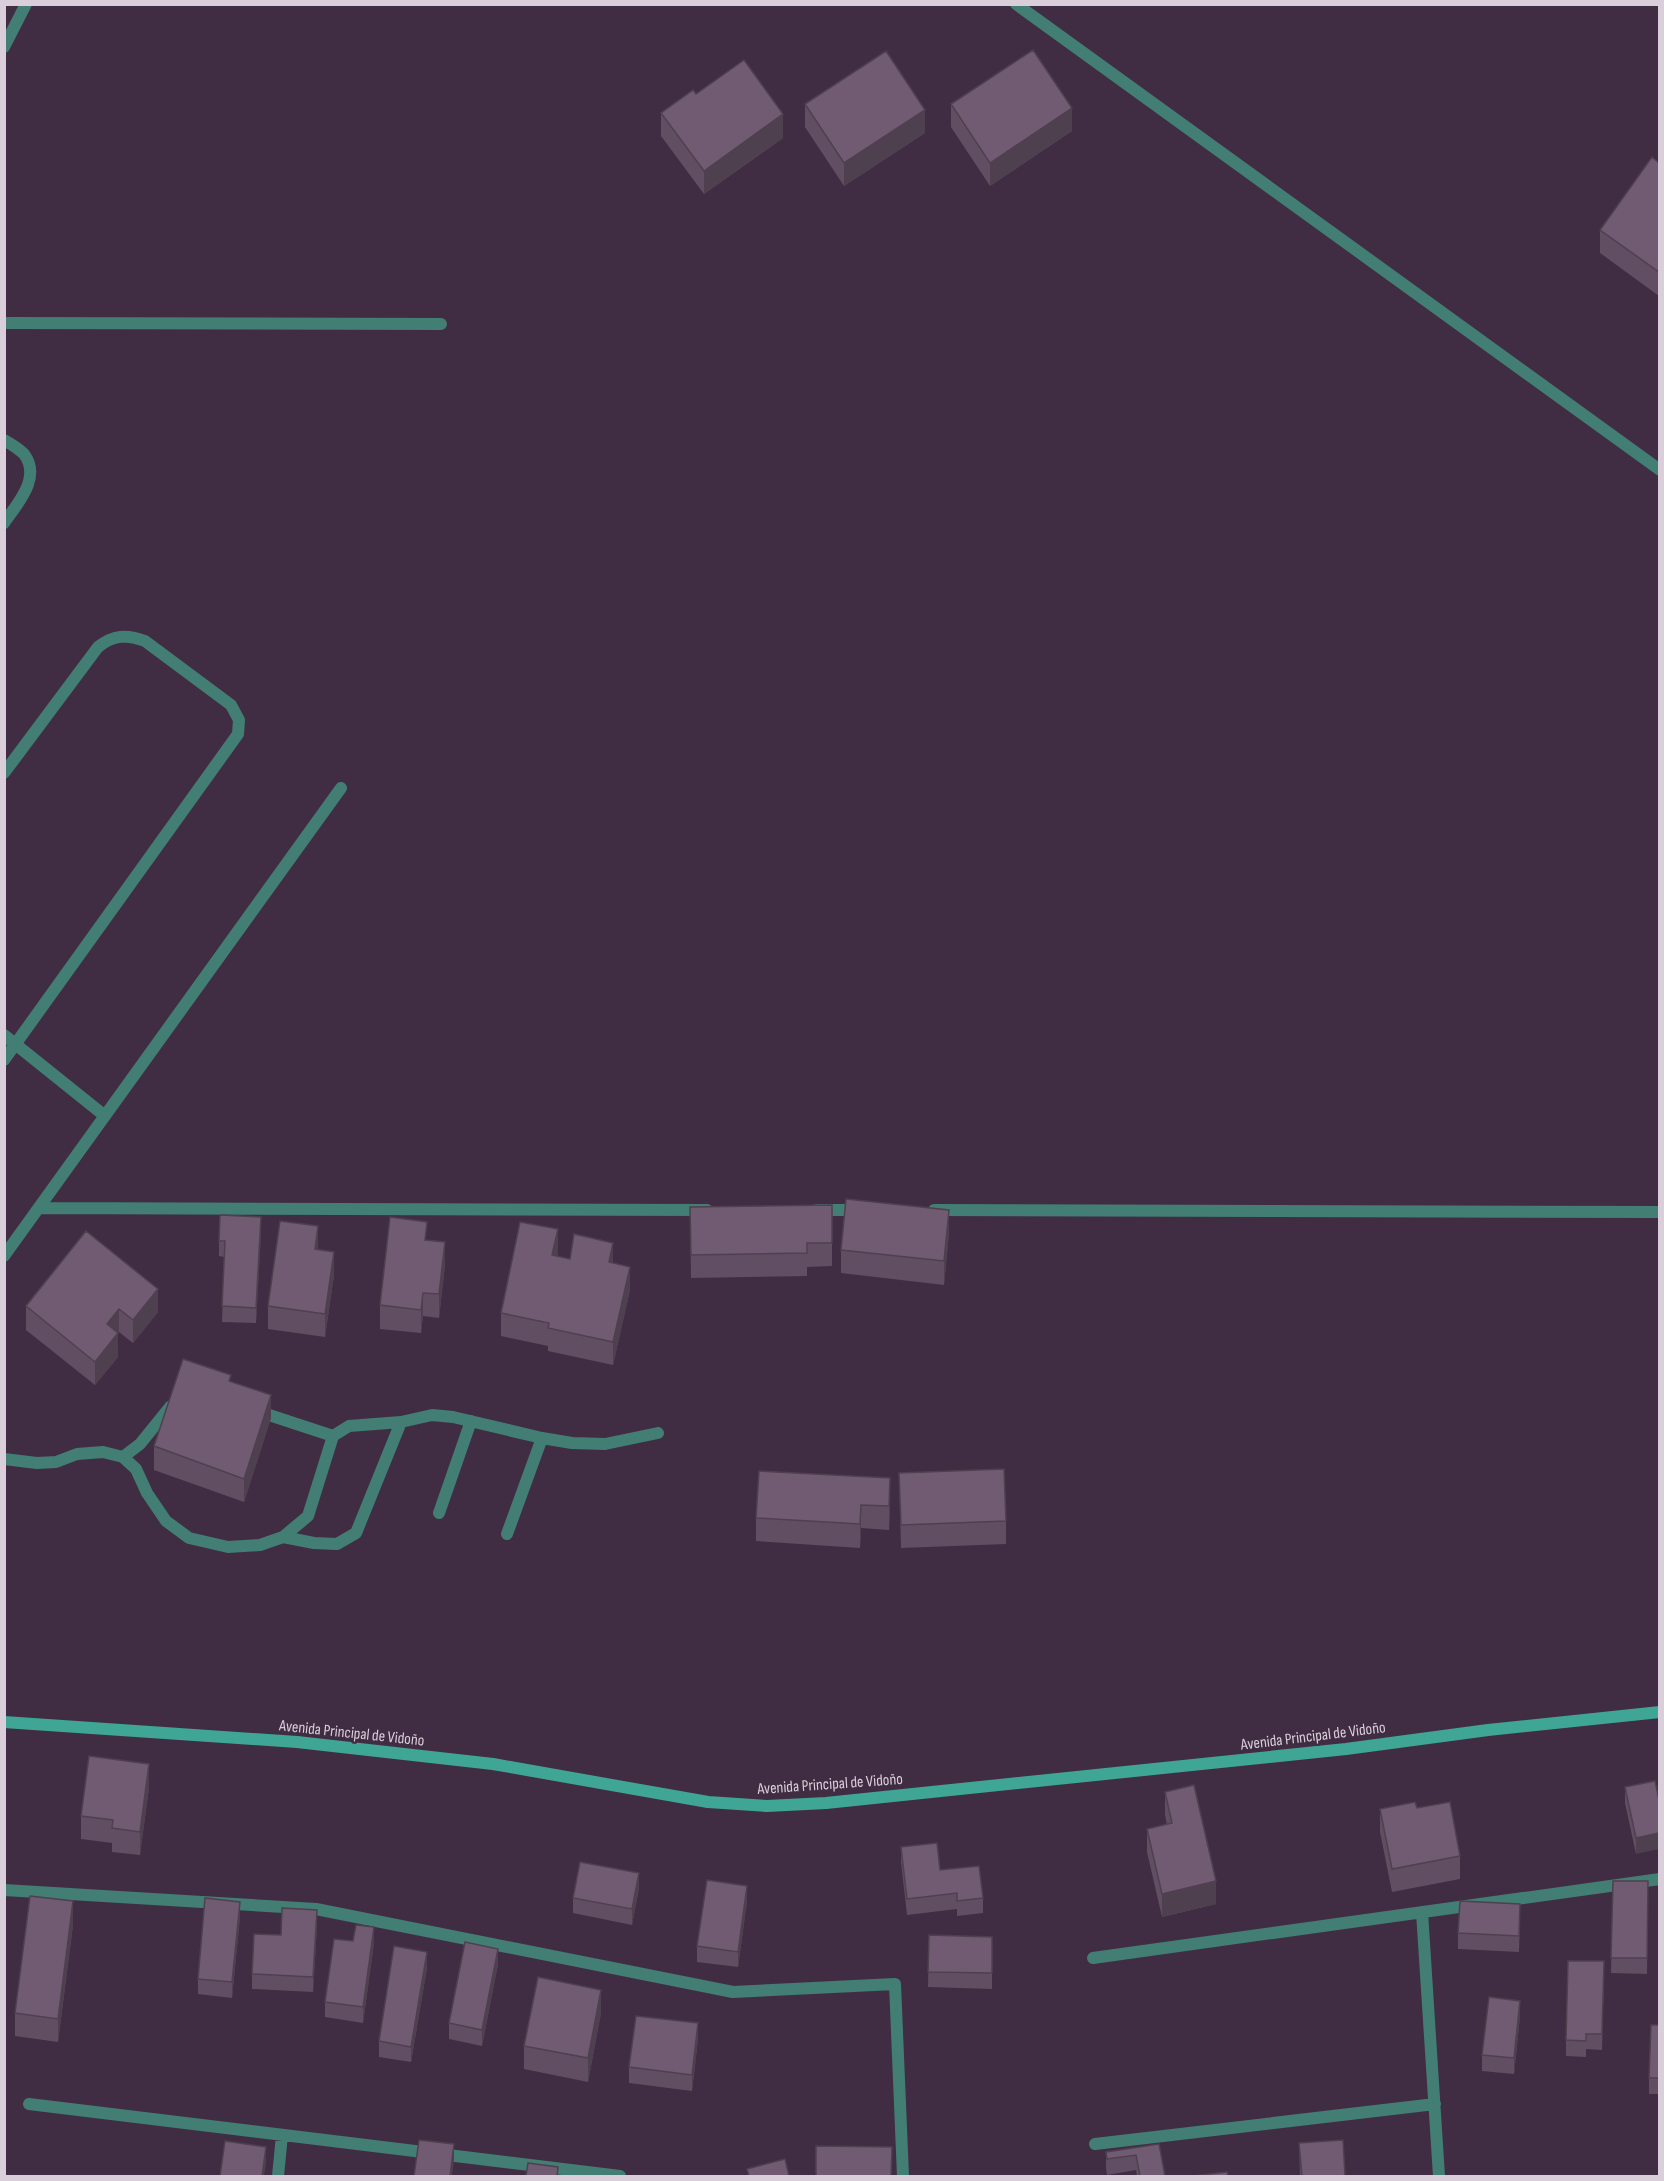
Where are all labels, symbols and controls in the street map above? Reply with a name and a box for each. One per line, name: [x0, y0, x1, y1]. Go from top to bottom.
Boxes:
street label: Avenida Principal de Vidoño: [277, 1716, 425, 1751]
street label: Avenida Principal de Vidoño: [1239, 1718, 1387, 1755]
street label: Avenida Principal de Vidoño: [756, 1770, 903, 1799]

